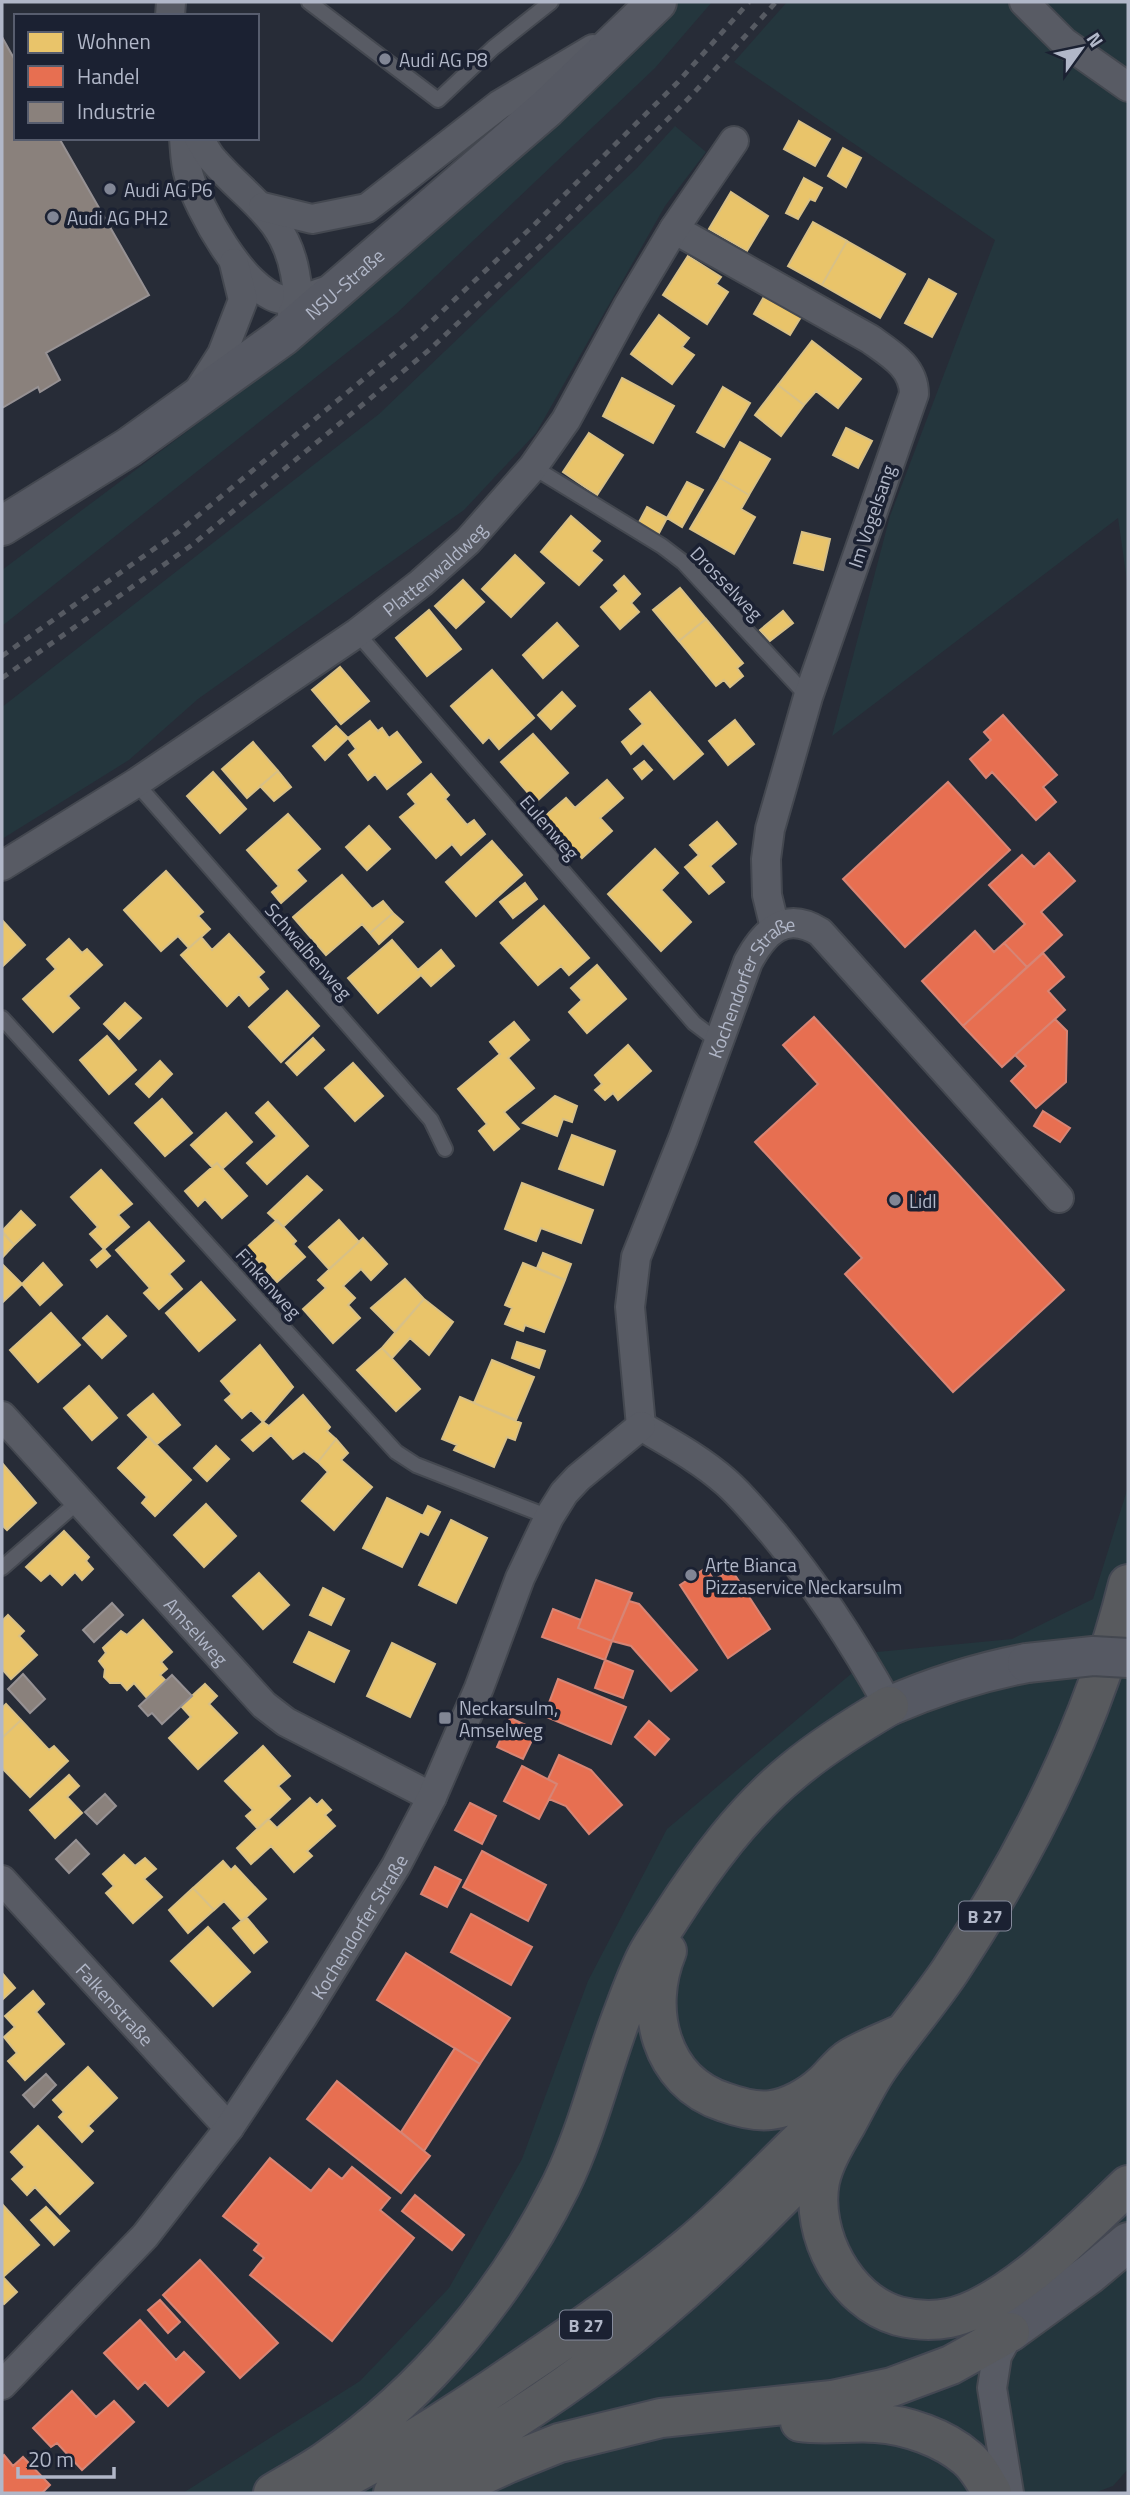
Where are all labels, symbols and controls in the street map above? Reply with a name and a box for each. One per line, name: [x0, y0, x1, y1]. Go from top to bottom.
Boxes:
legend: [14, 14, 259, 140]
north arrow: [1046, 14, 1116, 84]
text: Wohnen: [77, 25, 151, 57]
text: N: [1080, 26, 1111, 53]
place label: Audi AG P8: [399, 45, 488, 74]
marker: Audi AG P8: [377, 51, 393, 67]
text: Handel: [77, 60, 140, 92]
text: Industrie: [77, 95, 155, 127]
place label: Audi AG P6: [124, 175, 213, 204]
marker: Audi AG P6: [102, 181, 118, 197]
place label: Audi AG PH2: [67, 203, 169, 232]
marker: Audi AG PH2: [45, 209, 61, 225]
street label: NSU-Straße: [298, 241, 390, 326]
street label: Im Vogelsang: [840, 460, 902, 571]
street label: Plattenwaldweg: [376, 515, 493, 623]
street label: Drosselweg: [684, 539, 770, 627]
street label: Eulenweg: [513, 788, 587, 866]
street label: Schwalbenweg: [259, 896, 360, 1006]
street label: Kochendorfer Straße: [700, 908, 796, 1062]
place label: Lidl: [909, 1186, 937, 1215]
marker: Lidl: [887, 1192, 903, 1208]
street label: Finkenweg: [229, 1241, 309, 1325]
place label: Arte Bianca Pizzaservice Neckarsulm: [705, 1550, 902, 1601]
marker: Arte Bianca Pizzaservice Neckarsulm: [683, 1567, 699, 1583]
street label: Amselweg: [158, 1590, 236, 1672]
place label: Neckarsulm, Amselweg: [459, 1693, 558, 1744]
marker: Neckarsulm, Amselweg: [437, 1710, 453, 1726]
street label: Kochendorfer Straße: [303, 1849, 414, 2004]
road number: B 27: [959, 1902, 1011, 1930]
street label: Falkenstraße: [70, 1956, 161, 2052]
road number: B 27: [560, 2311, 612, 2340]
scale bar: [18, 2436, 114, 2480]
text: 20 m: [28, 2443, 74, 2475]

